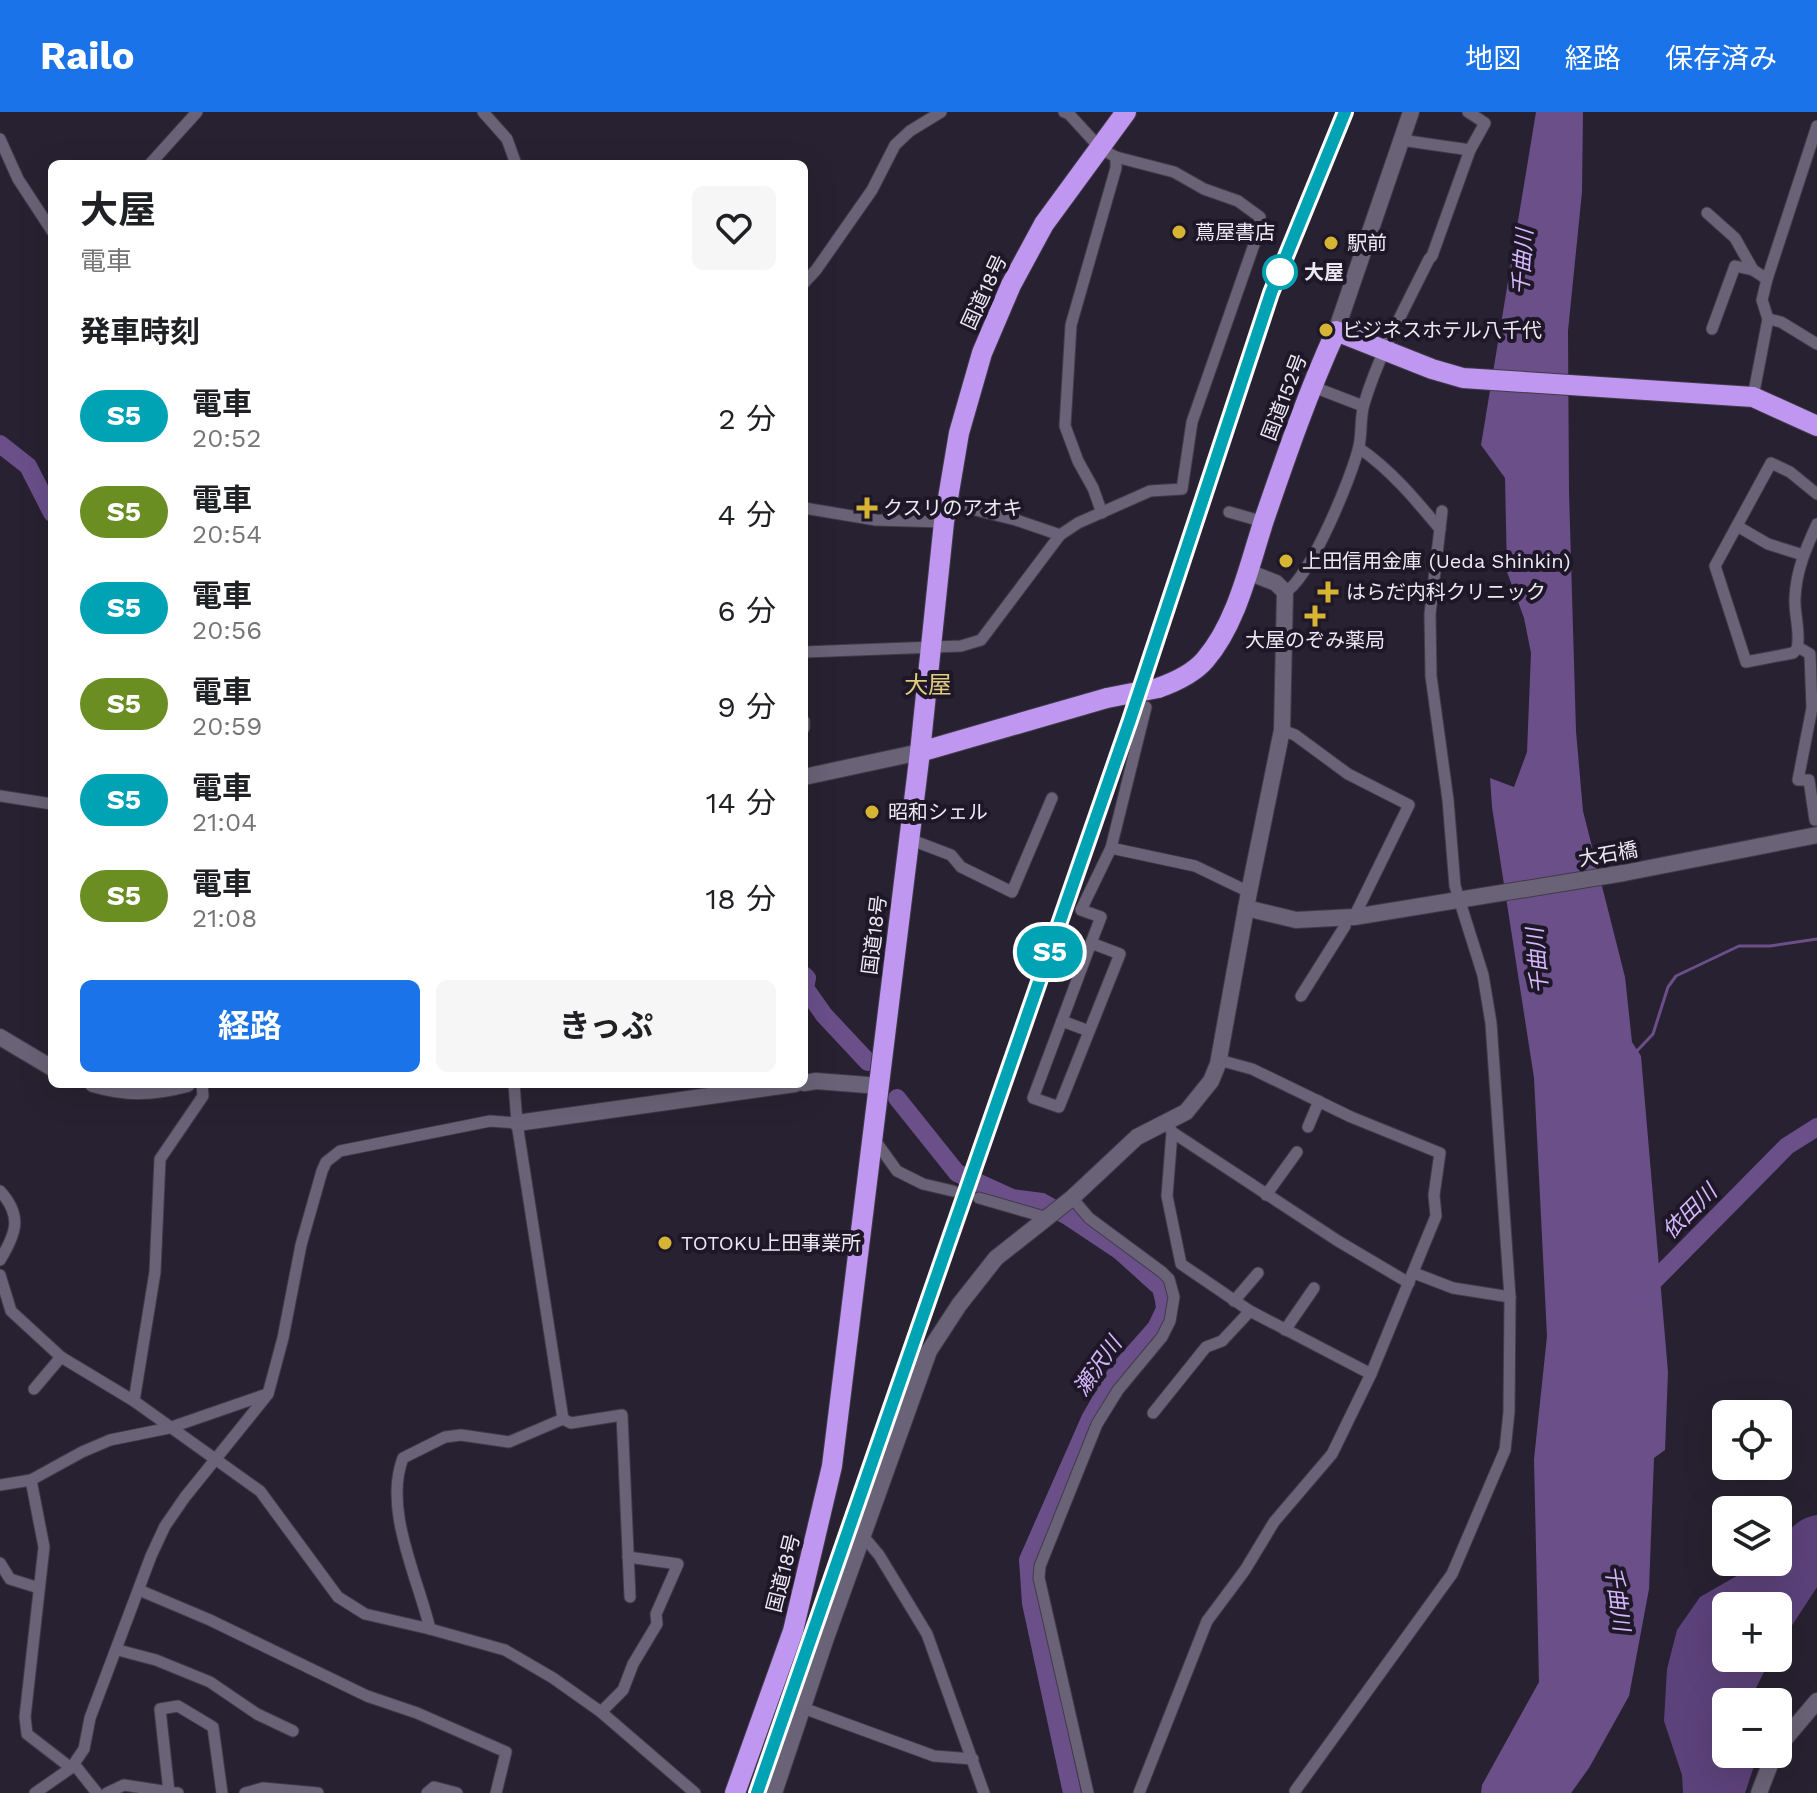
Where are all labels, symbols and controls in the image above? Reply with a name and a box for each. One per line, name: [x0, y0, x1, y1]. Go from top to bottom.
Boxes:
text: Railo: [40, 34, 134, 78]
text: 地図: [1465, 42, 1521, 75]
text: 経路: [1565, 42, 1621, 75]
text: 保存済み: [1665, 42, 1777, 75]
button: heart: [692, 186, 776, 270]
text: 大屋: [80, 188, 156, 232]
place label: 蔦屋書店: [1195, 220, 1275, 244]
marker: 蔦屋書店: [1170, 223, 1188, 241]
water label: 千曲川: [1508, 226, 1537, 296]
place label: 駅前: [1347, 231, 1387, 255]
marker: 駅前: [1322, 234, 1340, 252]
text: 電車: [80, 246, 132, 276]
street label: 国道18号: [956, 251, 1012, 333]
marker: 大屋: [1263, 255, 1297, 289]
place label: 大屋: [1304, 260, 1344, 284]
text: 発車時刻: [80, 314, 200, 349]
place label: ビジネスホテル八千代: [1342, 318, 1542, 342]
marker: ビジネスホテル八千代: [1317, 321, 1335, 339]
street label: 国道152号: [1256, 350, 1312, 444]
text: 電車: [192, 386, 252, 421]
text: S5: [107, 399, 141, 432]
text: 2 分: [718, 401, 776, 436]
text: 20:52: [192, 423, 261, 453]
text: 電車: [192, 482, 252, 517]
text: S5: [107, 495, 141, 528]
place label: クスリのアオキ: [883, 496, 1022, 520]
text: 4 分: [717, 497, 776, 532]
marker: クスリのアオキ: [858, 499, 876, 517]
text: 20:54: [192, 519, 262, 549]
place label: 上田信用金庫 (Ueda Shinkin): [1302, 549, 1571, 573]
marker: 上田信用金庫 (Ueda Shinkin): [1277, 552, 1295, 570]
text: 電車: [192, 578, 252, 613]
place label: はらだ内科クリニック: [1346, 580, 1546, 604]
marker: はらだ内科クリニック: [1317, 581, 1339, 603]
text: S5: [107, 591, 141, 624]
text: 6 分: [718, 593, 776, 628]
marker: 大屋のぞみ薬局: [1306, 607, 1324, 625]
text: 20:56: [192, 615, 262, 645]
place label: 大屋のぞみ薬局: [1245, 628, 1385, 652]
district label: 大屋: [904, 671, 952, 699]
text: 電車: [192, 674, 252, 709]
text: S5: [107, 687, 141, 720]
text: 9 分: [717, 689, 776, 724]
text: 20:59: [192, 711, 262, 741]
text: 電車: [192, 770, 252, 805]
text: S5: [107, 783, 141, 816]
text: 14 分: [706, 785, 776, 820]
place label: 昭和シェル: [888, 800, 988, 824]
marker: 昭和シェル: [863, 803, 881, 821]
text: 21:04: [192, 807, 257, 837]
street label: 大石橋: [1576, 837, 1640, 871]
text: 電車: [192, 866, 252, 901]
text: S5: [107, 879, 141, 912]
text: 18 分: [706, 881, 776, 916]
street label: 国道18号: [857, 894, 891, 976]
text: 21:08: [192, 903, 257, 933]
water label: 千曲川: [1522, 925, 1553, 995]
line badge: S5: [1014, 926, 1086, 978]
text: S5: [1033, 935, 1067, 968]
button: 経路: [80, 980, 420, 1072]
button: きっぷ: [436, 980, 776, 1072]
water label: 依田川: [1657, 1178, 1723, 1244]
place label: TOTOKU上田事業所: [681, 1231, 861, 1255]
marker: TOTOKU上田事業所: [656, 1234, 674, 1252]
water label: 瀬沢川: [1068, 1330, 1128, 1400]
map controls: [1712, 1400, 1792, 1768]
button: locate: [1712, 1400, 1792, 1480]
button: layers: [1712, 1496, 1792, 1576]
street label: 国道18号: [762, 1531, 804, 1615]
water label: 千曲川: [1601, 1564, 1635, 1634]
button: +: [1712, 1592, 1792, 1672]
button: −: [1712, 1688, 1792, 1768]

